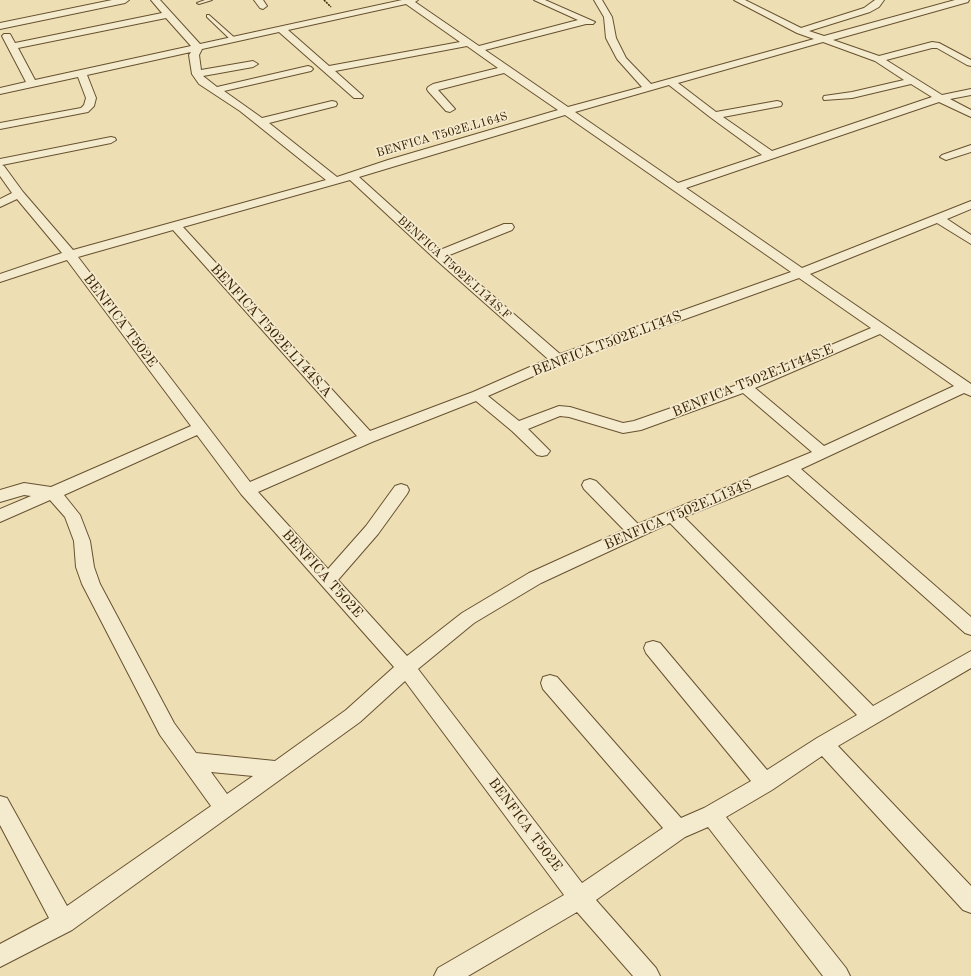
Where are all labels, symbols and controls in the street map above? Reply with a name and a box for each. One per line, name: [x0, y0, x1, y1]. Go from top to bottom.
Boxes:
street label: BENFICA T502E.L164S: [375, 109, 509, 161]
street label: BENFICA T502E.L144S.F: [394, 213, 514, 323]
street label: BENFICA T502E.L144S.A: [207, 261, 335, 401]
street label: BENFICA T502E: [79, 271, 161, 371]
street label: BENFICA T502E.L144S: [530, 308, 684, 380]
street label: BENFICA T502E.L144S.E: [670, 341, 836, 421]
street label: BENFICA T502E.L134S: [602, 476, 754, 554]
street label: BENFICA T502E: [278, 527, 366, 621]
street label: BENFICA T502E: [484, 775, 566, 875]

